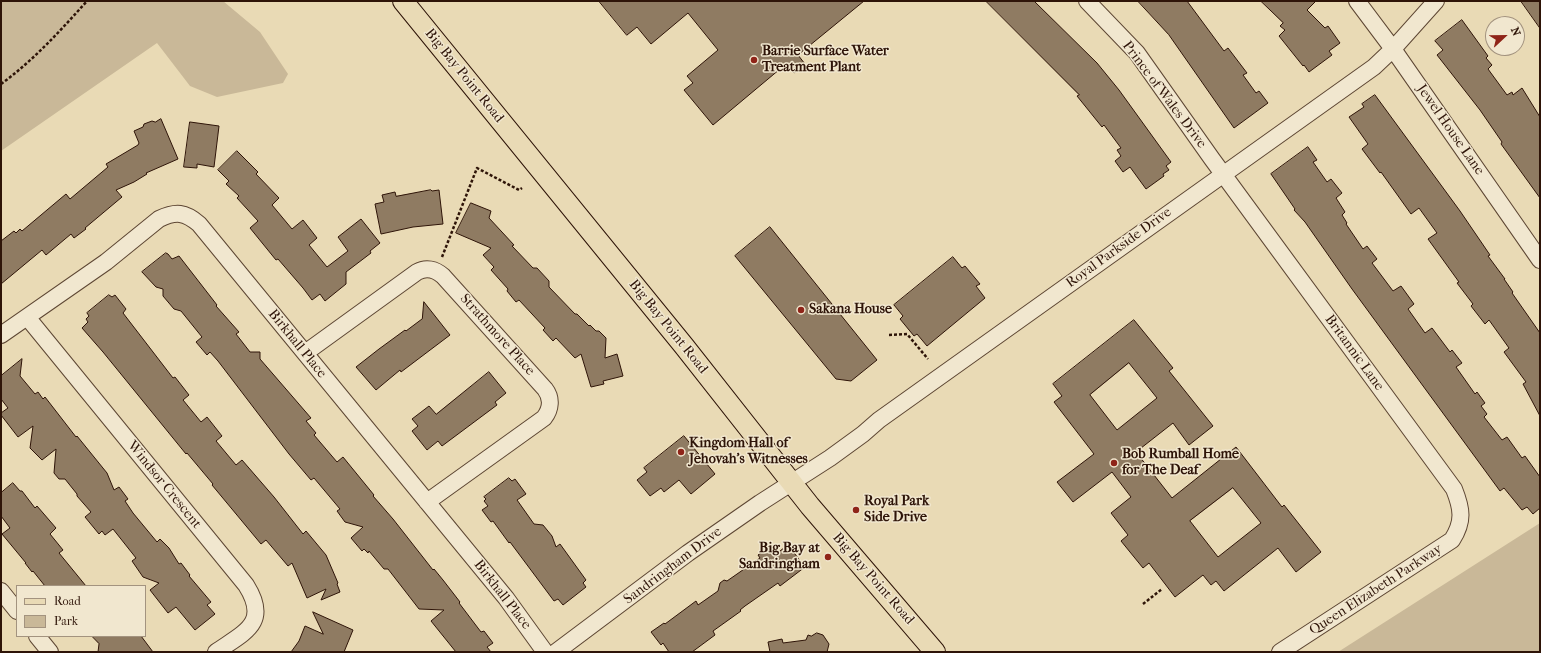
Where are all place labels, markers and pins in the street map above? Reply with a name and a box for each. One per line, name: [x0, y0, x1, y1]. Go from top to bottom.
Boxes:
place label: Barrie Surface Water Treatment Plant: [762, 44, 889, 76]
marker: Barrie Surface Water Treatment Plant: [749, 55, 759, 65]
place label: Sakana House: [809, 302, 892, 318]
marker: Sakana House: [796, 305, 806, 315]
place label: Kingdom Hall of Jehovah's Witnesses: [689, 436, 808, 468]
marker: Kingdom Hall of Jehovah's Witnesses: [676, 447, 686, 457]
place label: Bob Rumball Home for The Deaf: [1122, 447, 1239, 480]
marker: Bob Rumball Home for The Deaf: [1109, 458, 1119, 468]
place label: Royal Park Side Drive: [864, 494, 929, 526]
marker: Royal Park Side Drive: [851, 505, 861, 515]
place label: Big Bay at Sandringham: [739, 541, 820, 574]
marker: Big Bay at Sandringham: [823, 552, 833, 562]

